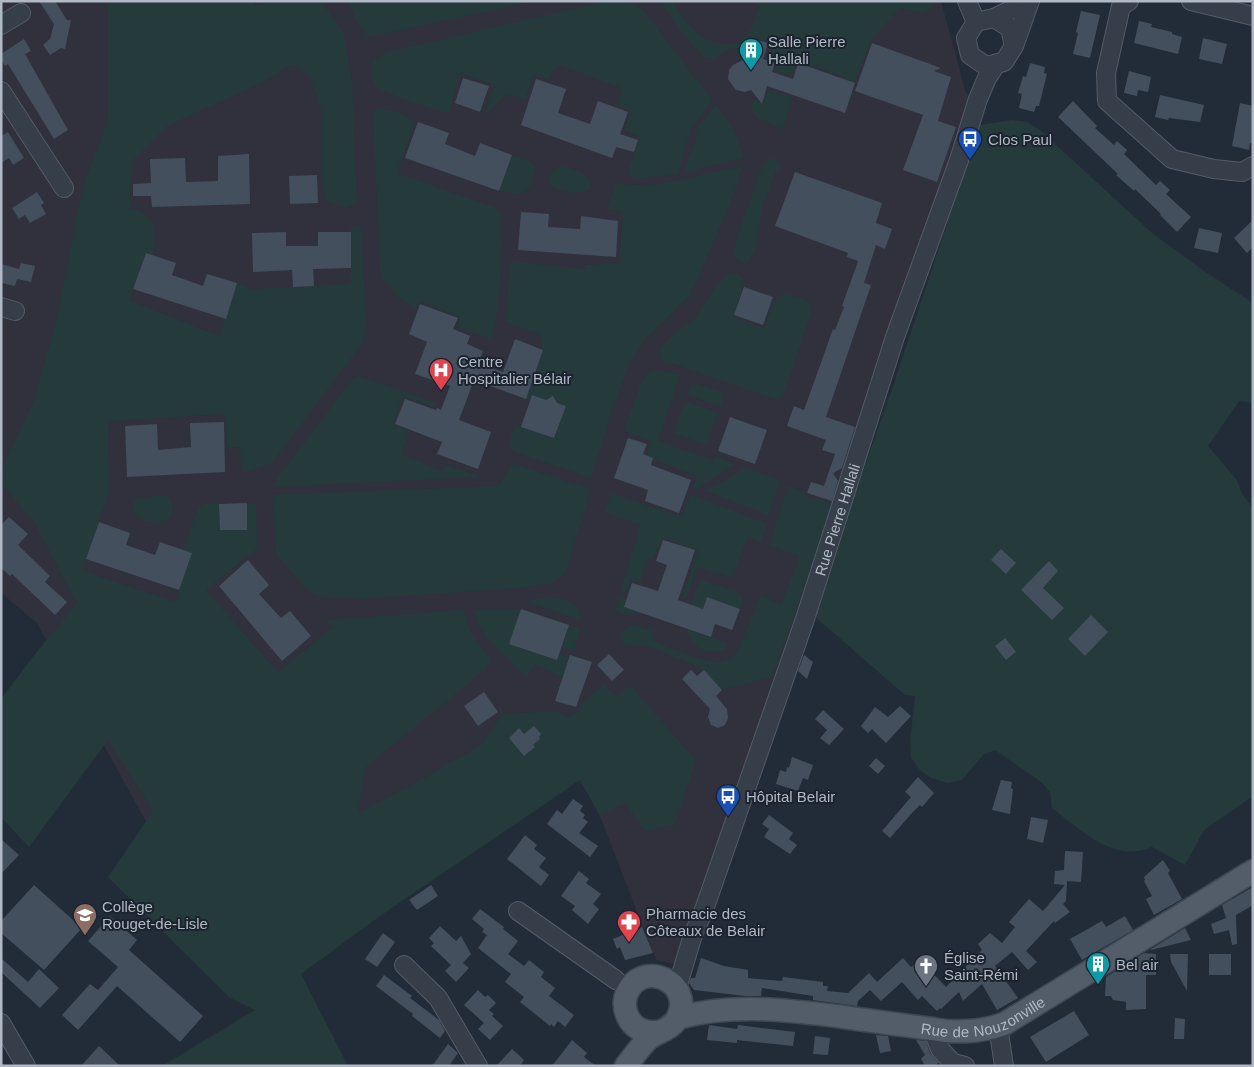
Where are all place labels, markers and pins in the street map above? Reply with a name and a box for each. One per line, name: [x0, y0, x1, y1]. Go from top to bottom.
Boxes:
place label: Salle Pierre Hallali: [768, 33, 846, 67]
building icon: Salle Pierre Hallali: [738, 37, 764, 71]
bus stop icon: Clos Paul: [957, 126, 983, 160]
place label: Clos Paul: [988, 131, 1052, 148]
place label: Centre Hospitalier Bélair: [458, 353, 571, 387]
hospital icon: Centre Hospitalier Bélair: [428, 357, 454, 391]
bus stop icon: Hôpital Belair: [715, 783, 741, 817]
place label: Hôpital Belair: [746, 788, 835, 805]
place label: Collège Rouget-de-Lisle: [102, 898, 208, 932]
school or university icon: Collège Rouget-de-Lisle: [72, 902, 98, 936]
place label: Pharmacie des Côteaux de Belair: [646, 905, 765, 939]
pharmacy icon: Pharmacie des Côteaux de Belair: [616, 909, 642, 943]
place label: Église Saint-Rémi: [944, 949, 1018, 983]
building icon: Bel air: [1085, 951, 1111, 985]
church icon: Église Saint-Rémi: [913, 953, 939, 987]
place label: Bel air: [1116, 956, 1159, 973]

